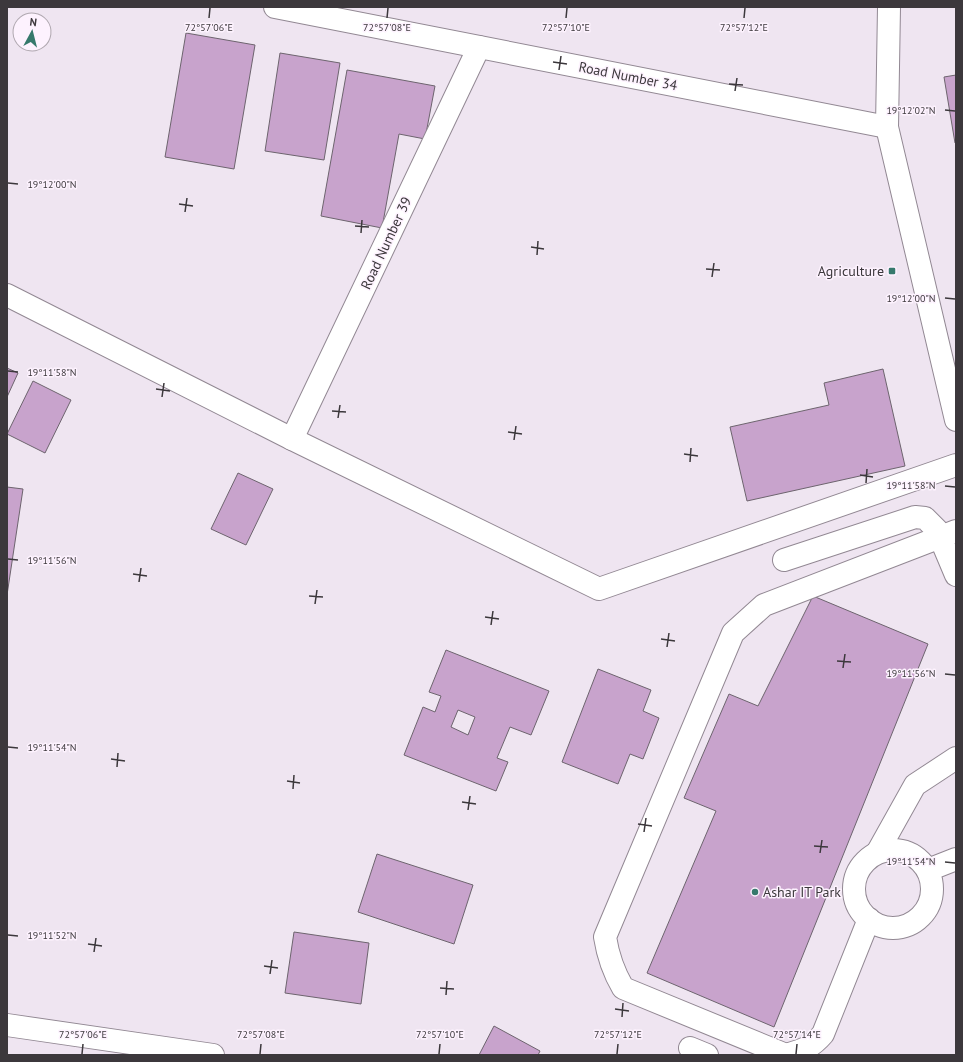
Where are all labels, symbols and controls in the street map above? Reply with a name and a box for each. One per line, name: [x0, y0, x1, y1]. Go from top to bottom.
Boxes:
north arrow: [12, 12, 52, 52]
text: N: [29, 15, 38, 29]
text: 72°57'06"E: [185, 21, 233, 34]
text: 72°57'08"E: [363, 21, 411, 34]
text: 72°57'10"E: [542, 21, 590, 34]
text: 72°57'12"E: [720, 21, 768, 34]
street label: Road Number 34: [577, 58, 679, 94]
text: 19°12'02"N: [886, 104, 936, 117]
text: 19°12'00"N: [27, 178, 77, 191]
street label: Road Number 39: [357, 194, 415, 292]
place label: Agriculture: [818, 262, 884, 280]
marker: Agriculture: [887, 266, 897, 276]
text: 19°12'00"N: [886, 292, 936, 305]
text: 19°11'58"N: [27, 366, 77, 379]
text: 19°11'58"N: [886, 479, 936, 492]
text: 19°11'56"N: [27, 554, 77, 567]
text: 19°11'56"N: [886, 667, 936, 680]
text: 19°11'54"N: [27, 741, 77, 754]
text: 19°11'54"N: [886, 855, 936, 868]
place label: Ashar IT Park: [763, 883, 841, 901]
marker: Ashar IT Park: [750, 887, 760, 897]
text: 19°11'52"N: [27, 929, 77, 942]
text: 72°57'06"E: [59, 1028, 107, 1041]
text: 72°57'08"E: [237, 1028, 285, 1041]
text: 72°57'10"E: [416, 1028, 464, 1041]
text: 72°57'12"E: [594, 1028, 642, 1041]
text: 72°57'14"E: [773, 1028, 821, 1041]

